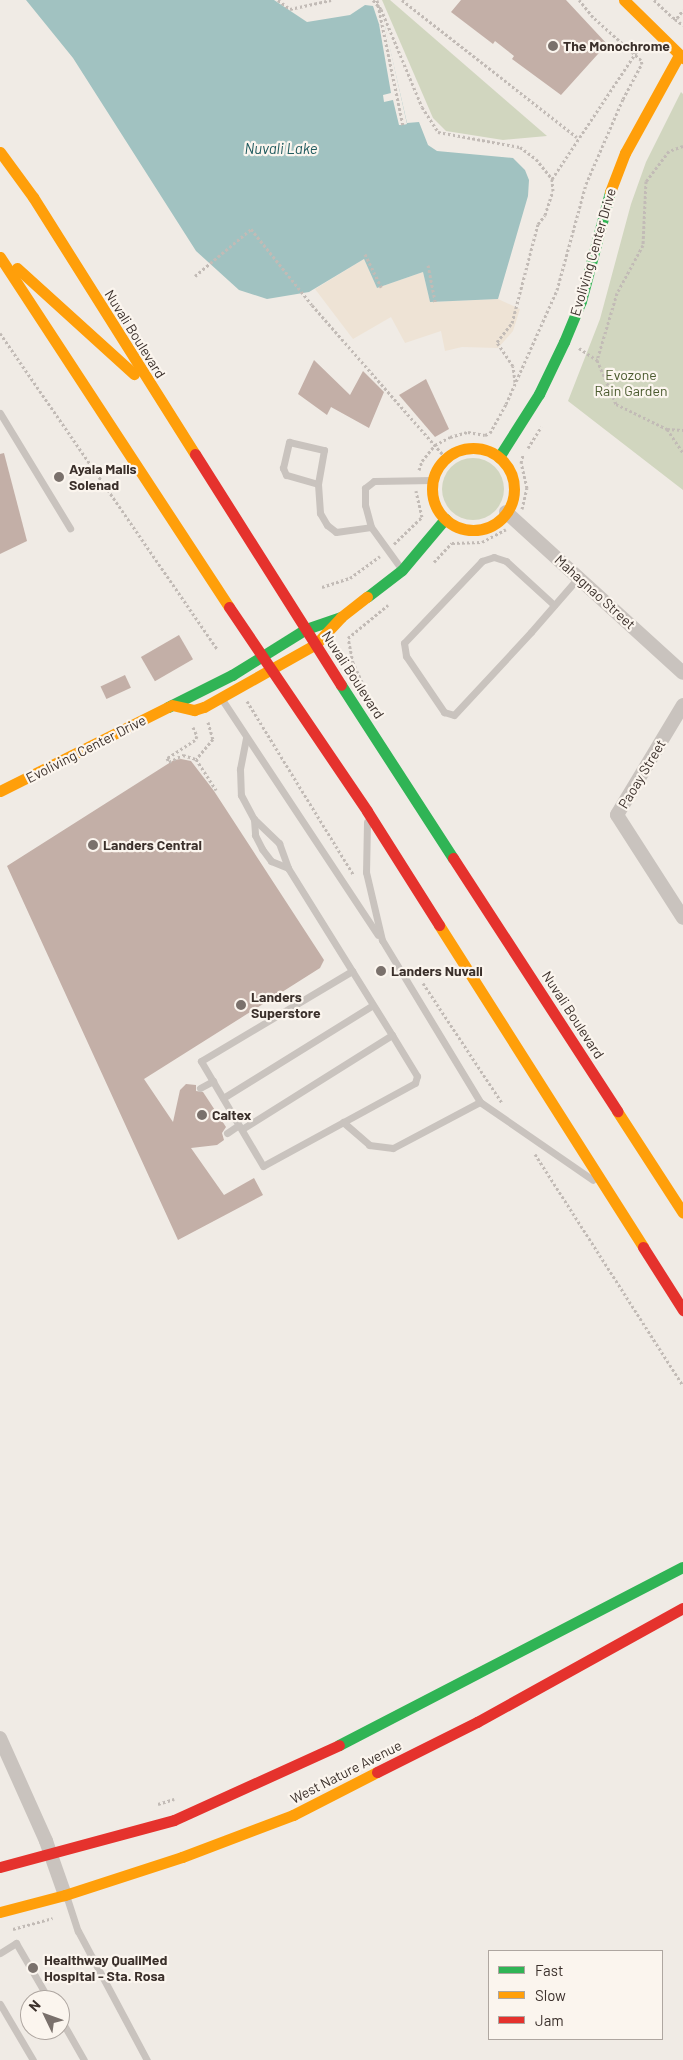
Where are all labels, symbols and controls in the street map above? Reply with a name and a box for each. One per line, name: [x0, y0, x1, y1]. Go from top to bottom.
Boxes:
place label: The Monochrome: [563, 38, 670, 54]
marker: The Monochrome: [547, 40, 559, 52]
water label: Nuvali Lake: [244, 140, 318, 158]
street label: Evoliving Center Drive: [567, 186, 619, 318]
street label: Nuvali Boulevard: [101, 287, 169, 381]
park label: Evozone Rain Garden: [595, 367, 667, 400]
place label: Ayala Malls Solenad: [69, 461, 137, 494]
marker: Ayala Malls Solenad: [53, 471, 65, 483]
street label: Mahagnao Street: [551, 551, 639, 633]
street label: Nuvali Boulevard: [318, 628, 388, 722]
street label: Evoliving Center Drive: [23, 711, 149, 787]
street label: Paoay Street: [615, 736, 669, 812]
place label: Landers Central: [103, 837, 202, 853]
marker: Landers Central: [87, 839, 99, 851]
place label: Landers Nuvali: [391, 963, 483, 979]
marker: Landers Nuvali: [375, 965, 387, 977]
street label: Nuvali Boulevard: [538, 968, 608, 1062]
place label: Landers Superstore: [251, 989, 321, 1022]
marker: Landers Superstore: [235, 999, 247, 1011]
place label: Caltex: [212, 1107, 251, 1123]
marker: Caltex: [196, 1109, 208, 1121]
street label: West Nature Avenue: [288, 1737, 404, 1807]
legend: [488, 1950, 663, 2040]
place label: Healthway QualiMed Hospital - Sta. Rosa: [44, 1952, 167, 1984]
marker: Healthway QualiMed Hospital - Sta. Rosa: [26, 1961, 40, 1975]
text: Fast: [535, 1961, 563, 1979]
text: Slow: [535, 1986, 566, 2004]
north arrow: [20, 1990, 70, 2040]
text: N: [25, 1996, 44, 2014]
text: Jam: [535, 2011, 564, 2029]

